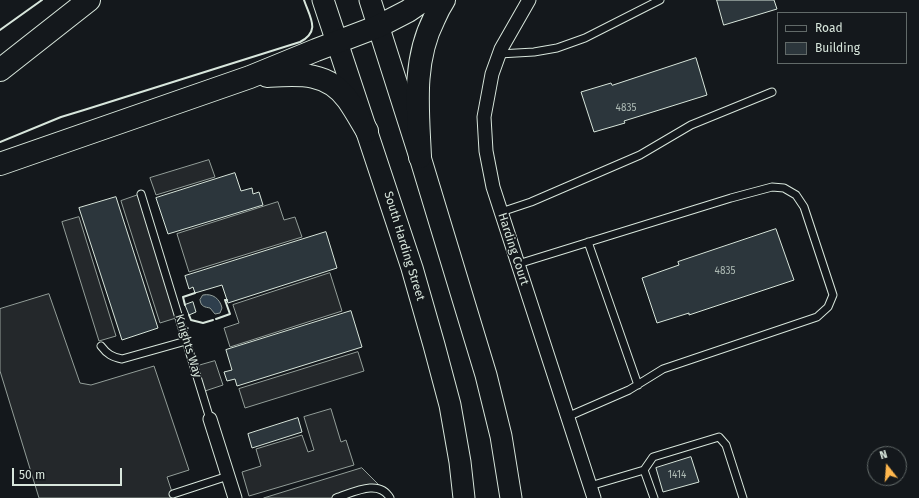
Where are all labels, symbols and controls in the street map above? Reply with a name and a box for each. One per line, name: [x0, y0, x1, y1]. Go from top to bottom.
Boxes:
legend: [777, 12, 907, 64]
text: Road: [815, 21, 843, 35]
text: Building: [815, 41, 860, 55]
house number: 4835: [616, 102, 636, 114]
street label: South Harding Street: [381, 190, 427, 302]
street label: Harding Court: [495, 211, 531, 287]
house number: 4835: [715, 265, 735, 277]
street label: Knights Way: [172, 312, 204, 380]
north arrow: [867, 446, 907, 486]
text: N: [878, 448, 889, 462]
scale bar: [14, 460, 124, 486]
text: 50 m: [19, 468, 45, 482]
house number: 1414: [668, 469, 686, 481]

